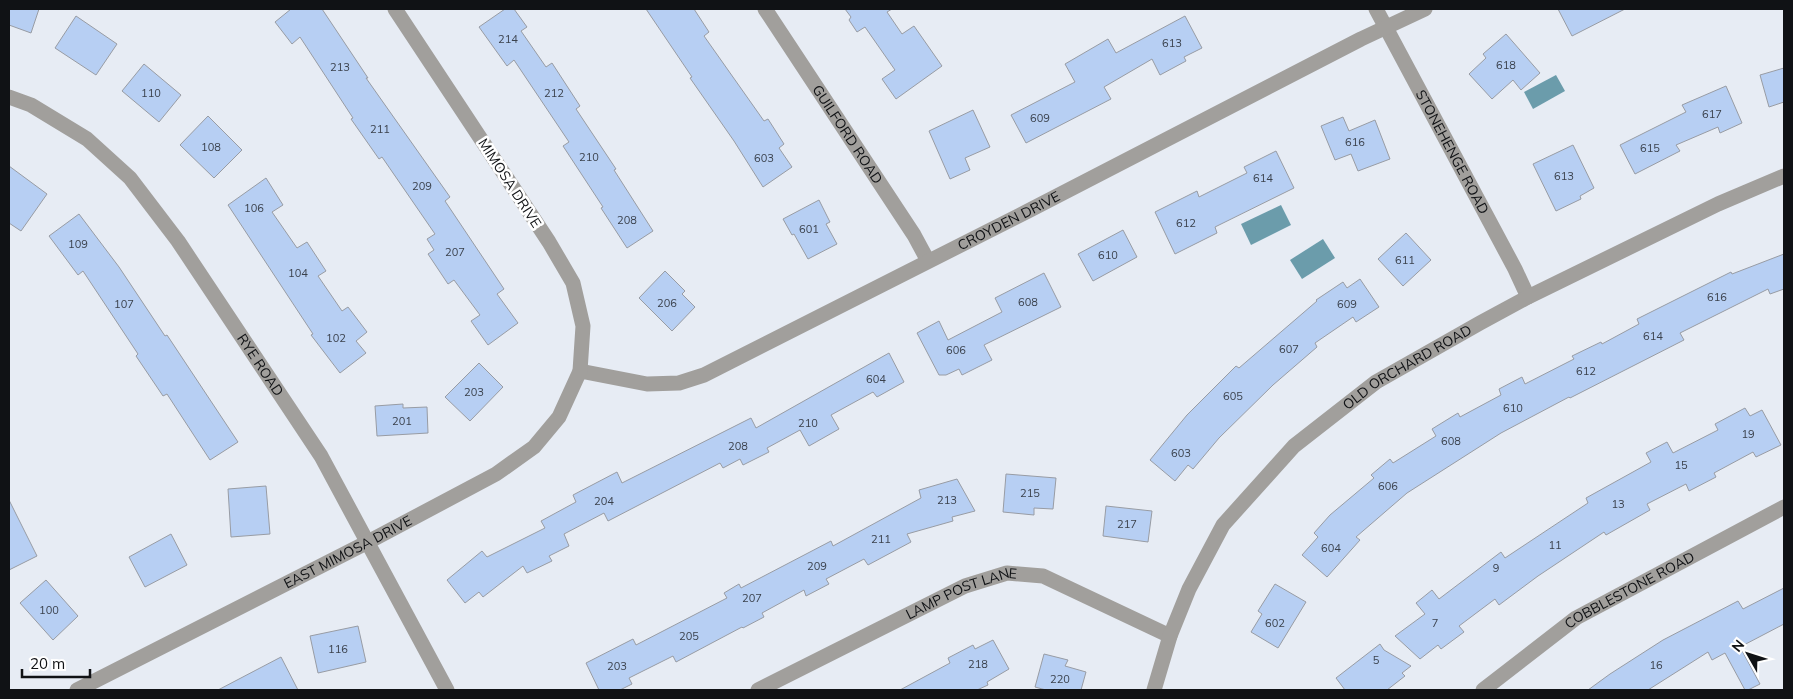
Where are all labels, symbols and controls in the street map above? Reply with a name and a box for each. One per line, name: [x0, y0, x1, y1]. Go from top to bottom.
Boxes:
house number: 214: [498, 32, 518, 46]
house number: 613: [1162, 36, 1182, 50]
house number: 618: [1496, 58, 1516, 72]
house number: 213: [330, 60, 350, 74]
street label: GUILFORD ROAD: [808, 81, 887, 187]
house number: 110: [141, 86, 161, 100]
house number: 212: [544, 86, 564, 100]
street label: STONEHENGE ROAD: [1412, 87, 1493, 217]
house number: 617: [1702, 107, 1722, 121]
house number: 609: [1030, 111, 1050, 125]
house number: 211: [370, 122, 390, 136]
street label: MIMOSA DRIVE: [474, 135, 546, 231]
house number: 616: [1345, 135, 1365, 149]
house number: 108: [201, 140, 221, 154]
house number: 615: [1640, 141, 1660, 155]
house number: 210: [579, 150, 599, 164]
house number: 603: [754, 151, 774, 165]
house number: 613: [1554, 169, 1574, 183]
house number: 614: [1253, 171, 1273, 185]
house number: 209: [412, 179, 432, 193]
street label: CROYDEN DRIVE: [954, 187, 1063, 254]
house number: 106: [244, 201, 264, 215]
house number: 208: [617, 213, 637, 227]
house number: 612: [1176, 216, 1196, 230]
house number: 601: [799, 222, 819, 236]
house number: 109: [68, 237, 88, 251]
house number: 207: [445, 245, 465, 259]
house number: 610: [1098, 248, 1118, 262]
house number: 611: [1395, 253, 1415, 267]
house number: 104: [288, 266, 308, 280]
house number: 616: [1707, 290, 1727, 304]
house number: 608: [1018, 295, 1038, 309]
house number: 206: [657, 296, 677, 310]
house number: 107: [114, 297, 134, 311]
house number: 609: [1337, 297, 1357, 311]
street label: OLD ORCHARD ROAD: [1339, 321, 1475, 414]
house number: 614: [1643, 329, 1663, 343]
street label: RYE ROAD: [233, 330, 288, 400]
house number: 102: [326, 331, 346, 345]
house number: 607: [1279, 342, 1299, 356]
house number: 606: [946, 343, 966, 357]
house number: 612: [1576, 364, 1596, 378]
house number: 604: [866, 372, 886, 386]
house number: 203: [464, 385, 484, 399]
house number: 605: [1223, 389, 1243, 403]
house number: 610: [1503, 401, 1523, 415]
house number: 201: [392, 414, 412, 428]
house number: 210: [798, 416, 818, 430]
house number: 19: [1741, 427, 1755, 441]
house number: 608: [1441, 434, 1461, 448]
house number: 208: [728, 439, 748, 453]
house number: 603: [1171, 446, 1191, 460]
house number: 15: [1674, 458, 1688, 472]
house number: 606: [1378, 479, 1398, 493]
house number: 215: [1020, 486, 1040, 500]
house number: 213: [937, 493, 957, 507]
house number: 204: [594, 494, 614, 508]
house number: 13: [1611, 497, 1625, 511]
street label: EAST MIMOSA DRIVE: [281, 511, 415, 592]
house number: 217: [1117, 517, 1137, 531]
house number: 211: [871, 532, 891, 546]
house number: 11: [1548, 538, 1562, 552]
house number: 604: [1321, 541, 1341, 555]
street label: COBBLESTONE ROAD: [1561, 547, 1698, 633]
house number: 209: [807, 559, 827, 573]
house number: 9: [1493, 561, 1499, 575]
street label: LAMP POST LANE: [903, 564, 1018, 623]
house number: 207: [742, 591, 762, 605]
house number: 100: [39, 603, 59, 617]
house number: 602: [1265, 616, 1285, 630]
house number: 7: [1432, 616, 1438, 630]
house number: 205: [679, 629, 699, 643]
north arrow: [1723, 629, 1773, 679]
text: N: [1728, 636, 1748, 656]
house number: 116: [328, 642, 348, 656]
scale bar: [22, 646, 90, 678]
house number: 5: [1373, 653, 1380, 667]
text: 20 m: [30, 654, 65, 673]
house number: 218: [968, 657, 988, 671]
house number: 16: [1649, 658, 1663, 672]
house number: 203: [607, 659, 627, 673]
house number: 220: [1050, 672, 1070, 686]

